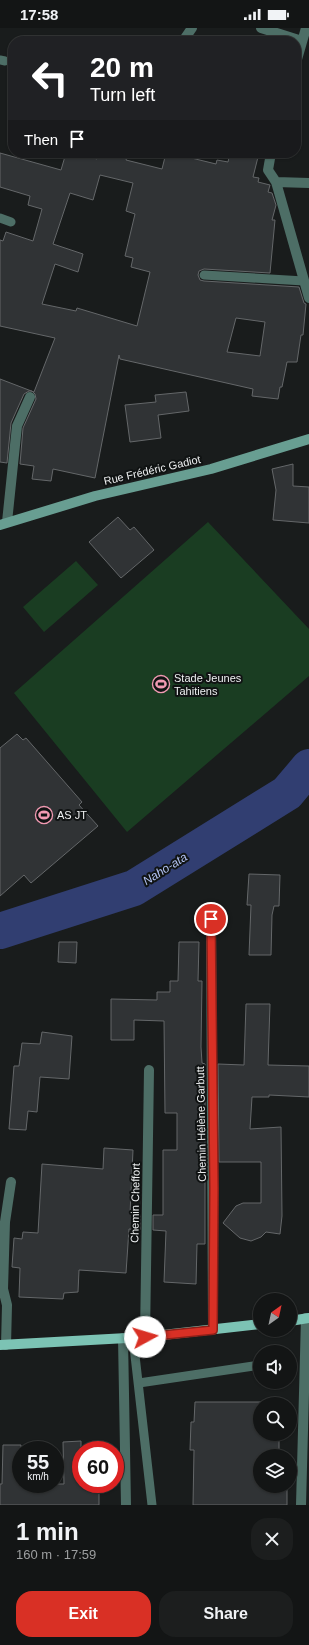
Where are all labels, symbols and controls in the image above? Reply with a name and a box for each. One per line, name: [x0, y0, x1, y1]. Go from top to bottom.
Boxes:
text: 17:58: [20, 6, 58, 23]
icon: left: [24, 52, 76, 104]
text: 20 m: [90, 52, 154, 83]
text: Turn left: [90, 85, 155, 105]
icon: arrive: [66, 128, 88, 150]
text: Then: [24, 131, 58, 148]
street label: Rue Frédéric Gadiot: [102, 453, 202, 487]
place label: Stade Jeunes Tahitiens: [174, 672, 242, 697]
sports icon: Stade Jeunes Tahitiens: [151, 674, 171, 694]
sports icon: AS JT: [34, 805, 54, 825]
place label: AS JT: [57, 809, 87, 821]
water label: Naho-ata: [140, 850, 190, 888]
pin: [194, 902, 228, 936]
icon: arrive: [200, 908, 222, 930]
street label: Chemin Hélène Garbutt: [194, 1066, 208, 1182]
street label: Chemin Cheffort: [128, 1163, 142, 1243]
north arrow: [253, 1293, 297, 1337]
map controls: [253, 1293, 297, 1493]
position arrow: [124, 1316, 166, 1358]
button: sound: [253, 1345, 297, 1389]
button: search: [253, 1397, 297, 1441]
speed limit sign: 60: [72, 1441, 124, 1493]
button: layers: [253, 1449, 297, 1493]
text: 55: [27, 1451, 49, 1473]
text: km/h: [27, 1471, 49, 1482]
text: 1 min: [16, 1518, 79, 1545]
button: close: [251, 1518, 293, 1560]
text: 160 m · 17:59: [16, 1547, 96, 1562]
button: Exit: [16, 1591, 151, 1637]
button: Share: [159, 1591, 293, 1637]

